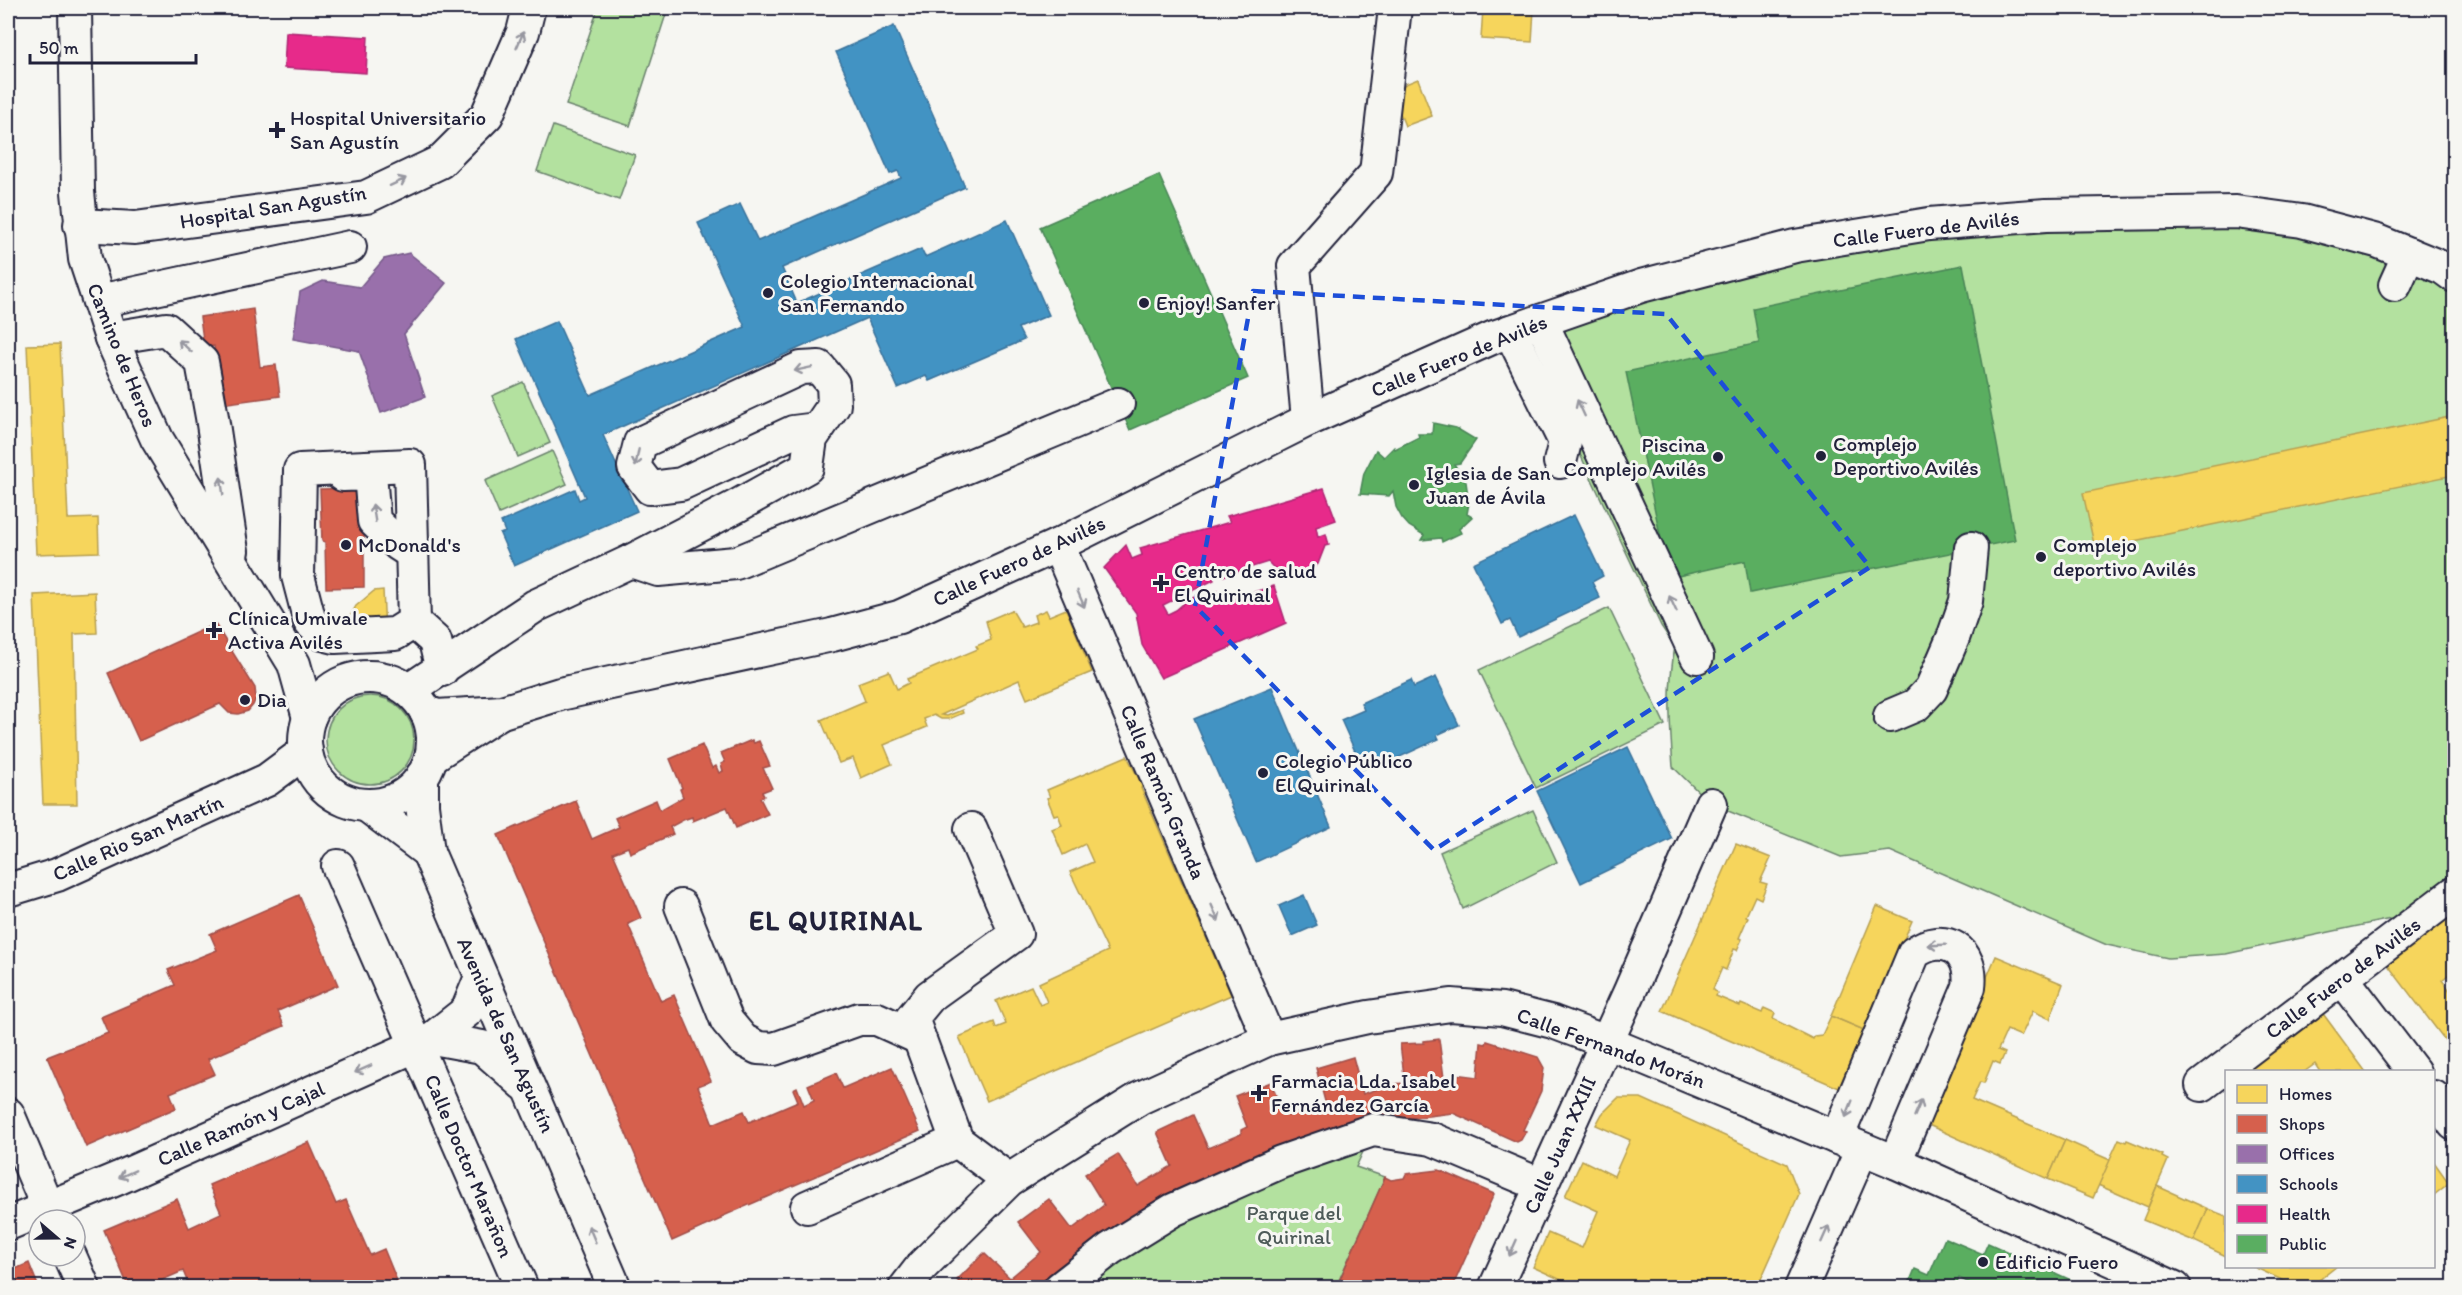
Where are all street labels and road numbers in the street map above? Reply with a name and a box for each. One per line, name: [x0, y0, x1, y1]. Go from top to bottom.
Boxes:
street label: Hospital San Agustín: [178, 179, 368, 234]
street label: Calle Fuero de Avilés: [1831, 205, 2021, 252]
street label: Camino de Heros: [82, 279, 163, 430]
street label: Calle Fuero de Avilés: [1367, 309, 1550, 402]
street label: Calle Fuero de Avilés: [928, 510, 1109, 612]
street label: Calle Ramón Granda: [1115, 701, 1212, 883]
street label: Calle Rio San Martín: [49, 789, 227, 886]
street label: Calle Fuero de Avilés: [2260, 911, 2425, 1044]
street label: Avenida de San Agustín: [452, 933, 561, 1136]
street label: Calle Fernando Morán: [1513, 1002, 1709, 1093]
street label: Calle Doctor Marañon: [420, 1070, 519, 1261]
street label: Calle Juan XXIII: [1518, 1072, 1601, 1217]
street label: Calle Ramón y Cajal: [153, 1075, 328, 1172]

